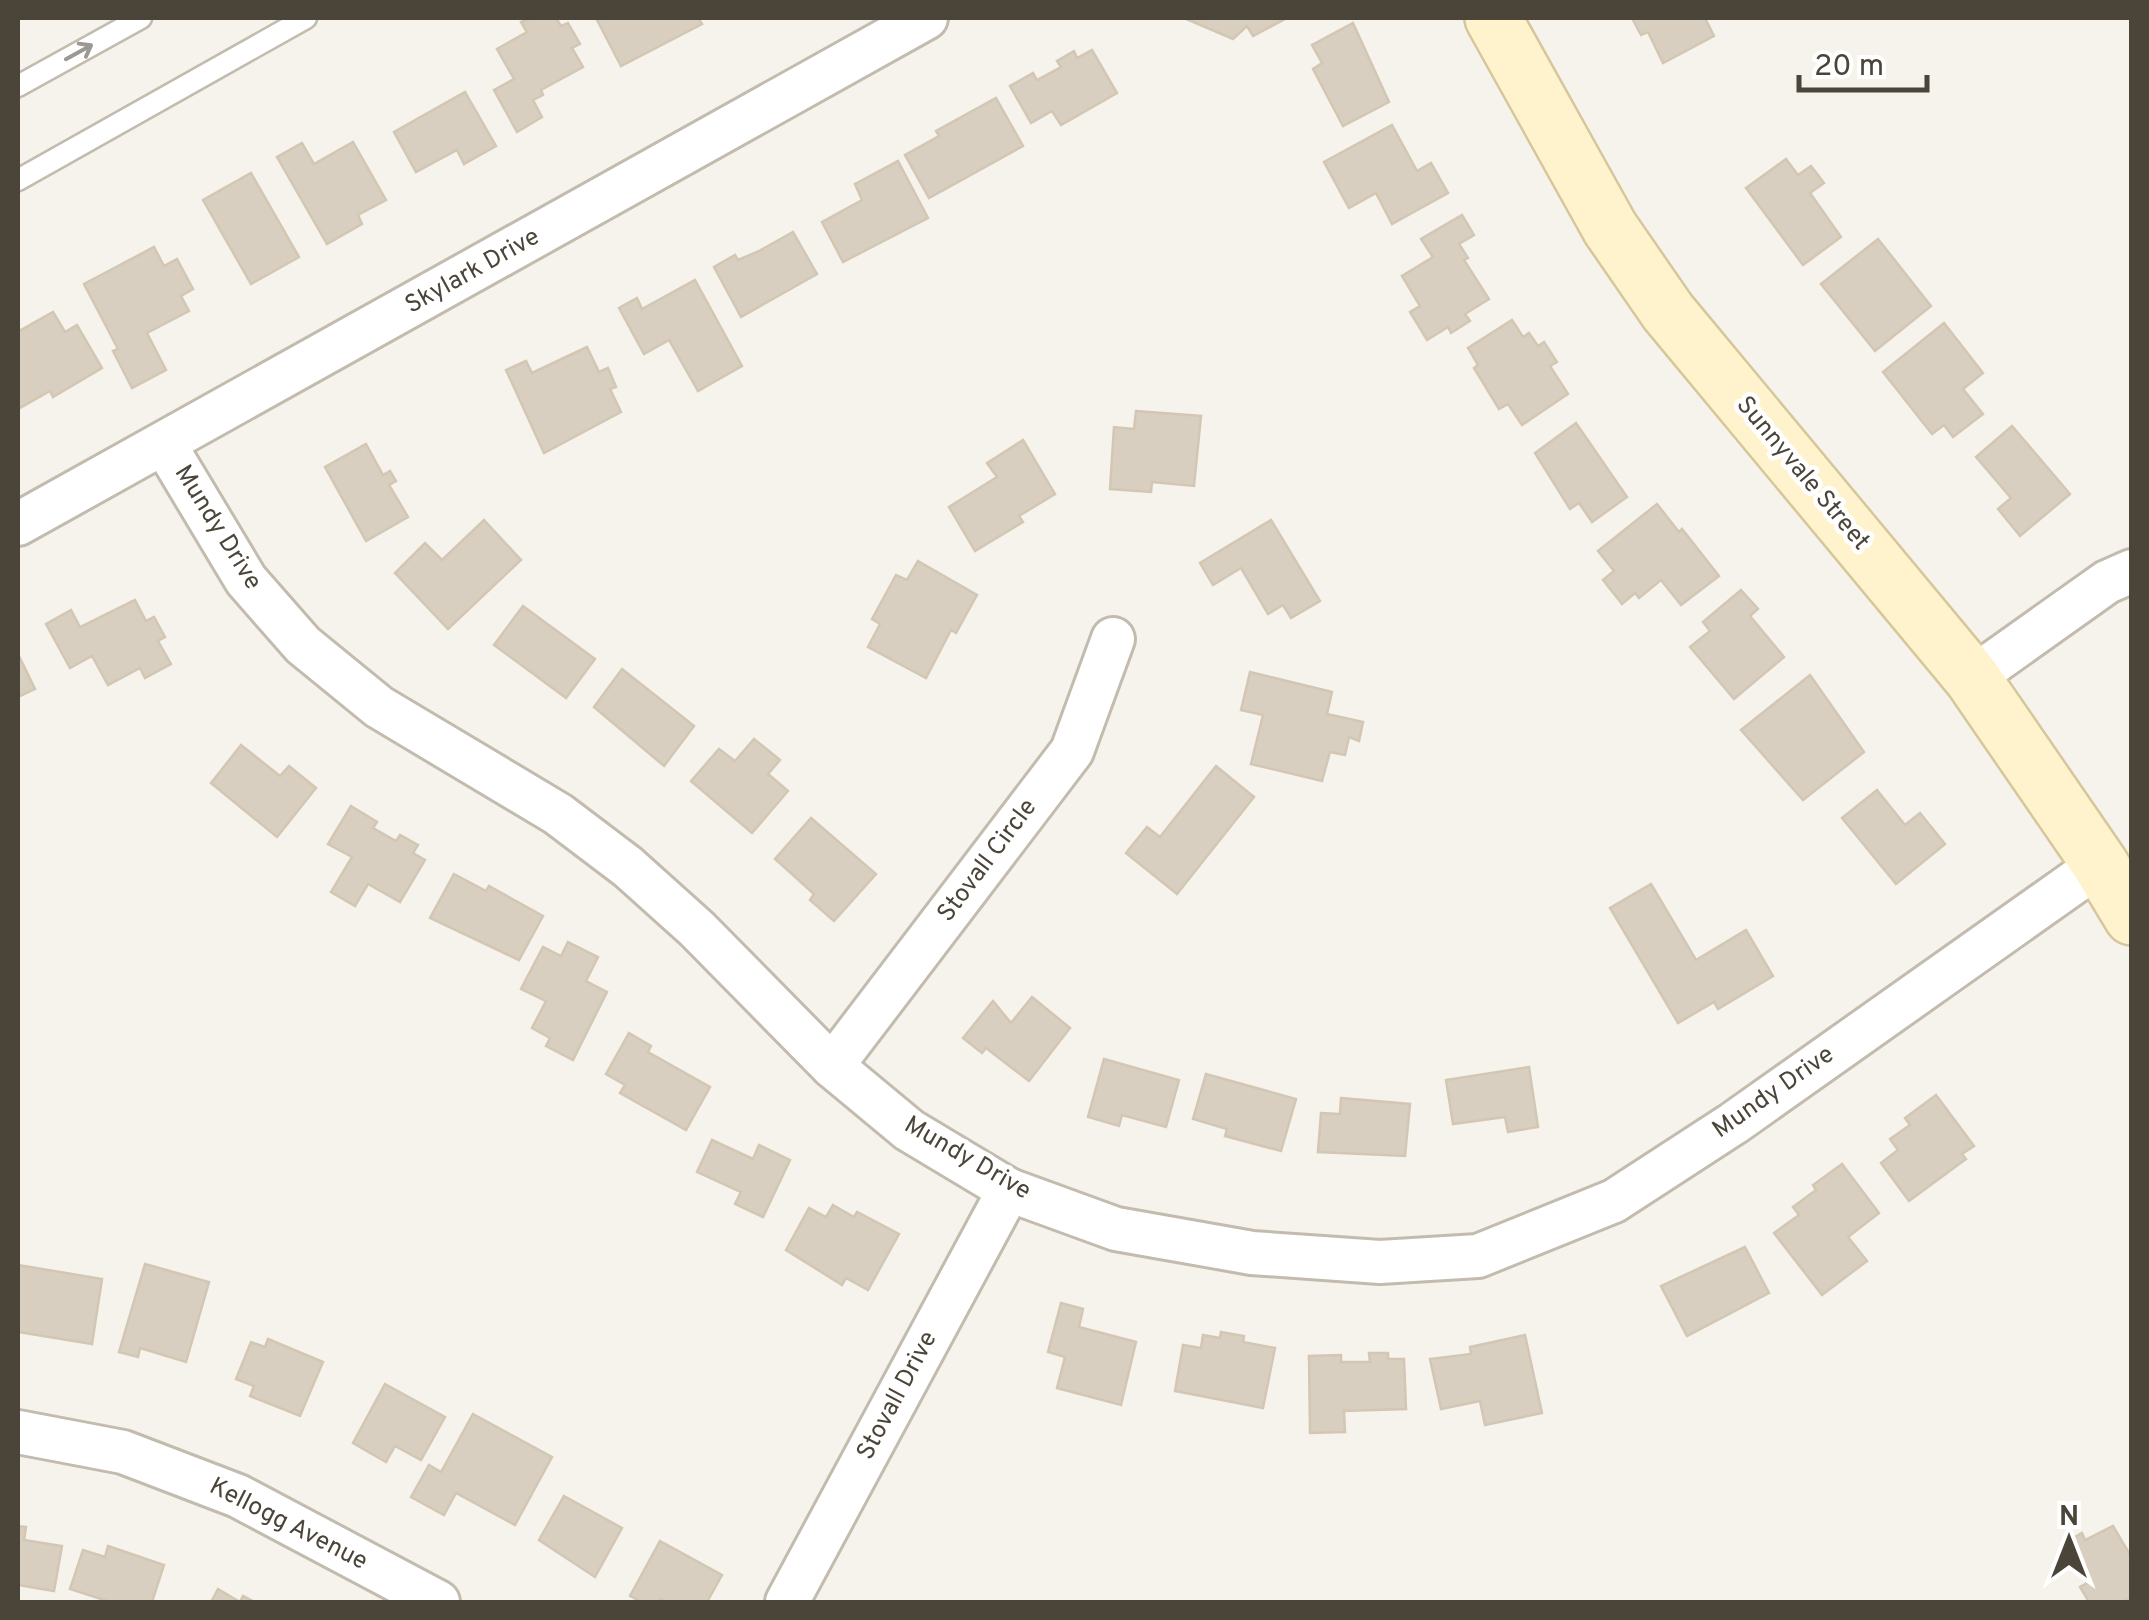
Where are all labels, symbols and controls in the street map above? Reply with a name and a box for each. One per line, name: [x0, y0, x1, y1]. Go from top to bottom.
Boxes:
scale bar: [1799, 30, 1926, 92]
one-way arrow: [64, 41, 94, 61]
text: 20 m: [1814, 49, 1884, 86]
street label: Skylark Drive: [400, 222, 546, 322]
street label: Sunnyvale Street: [1728, 390, 1876, 558]
street label: Mundy Drive: [166, 460, 268, 596]
street label: Stovall Circle: [931, 793, 1045, 929]
street label: Mundy Drive: [1707, 1039, 1841, 1147]
street label: Mundy Drive: [898, 1110, 1036, 1208]
street label: Stovall Drive: [851, 1326, 945, 1466]
street label: Kellogg Avenue: [204, 1471, 372, 1579]
north arrow: [2019, 1490, 2119, 1590]
text: N: [2059, 1500, 2079, 1536]

